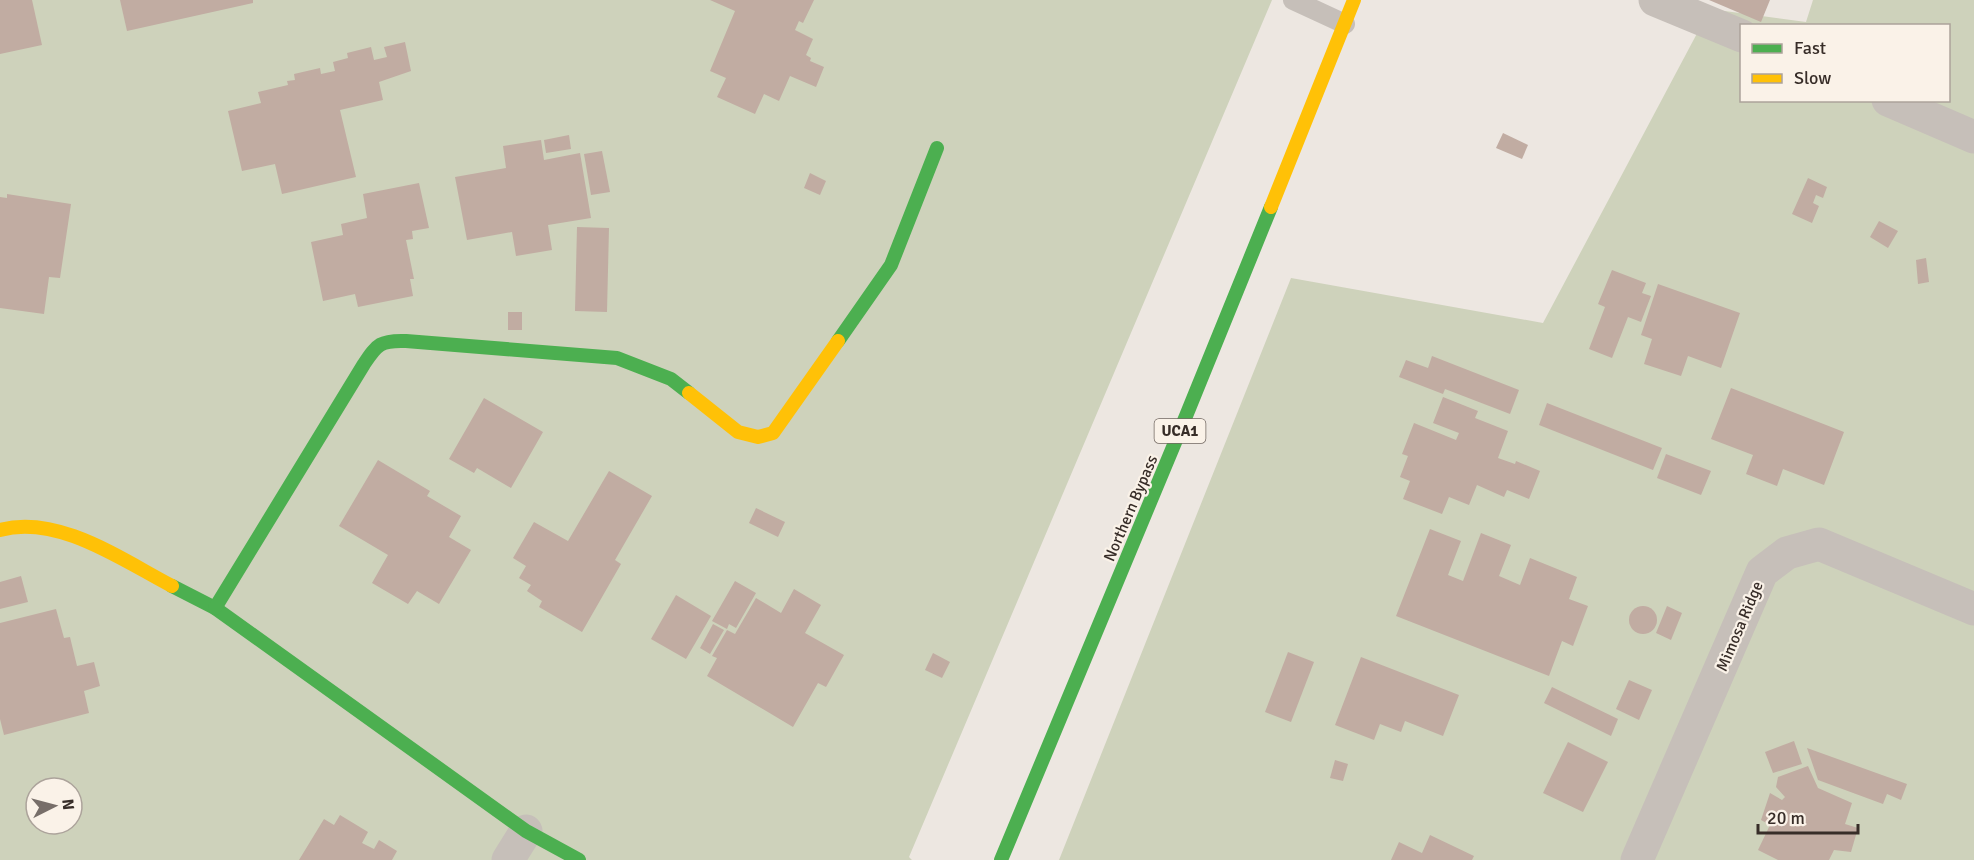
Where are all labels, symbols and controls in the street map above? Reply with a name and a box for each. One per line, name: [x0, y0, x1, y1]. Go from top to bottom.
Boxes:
legend: [1740, 24, 1950, 102]
text: Fast: [1794, 37, 1826, 59]
text: Slow: [1794, 67, 1831, 89]
road number: UCA1: [1154, 419, 1206, 443]
street label: Northern Bypass: [1100, 452, 1162, 564]
street label: Mimosa Ridge: [1712, 578, 1768, 674]
north arrow: [24, 776, 84, 836]
scale bar: [1758, 797, 1858, 835]
text: N: [57, 798, 78, 811]
text: 20 m: [1767, 807, 1805, 829]

